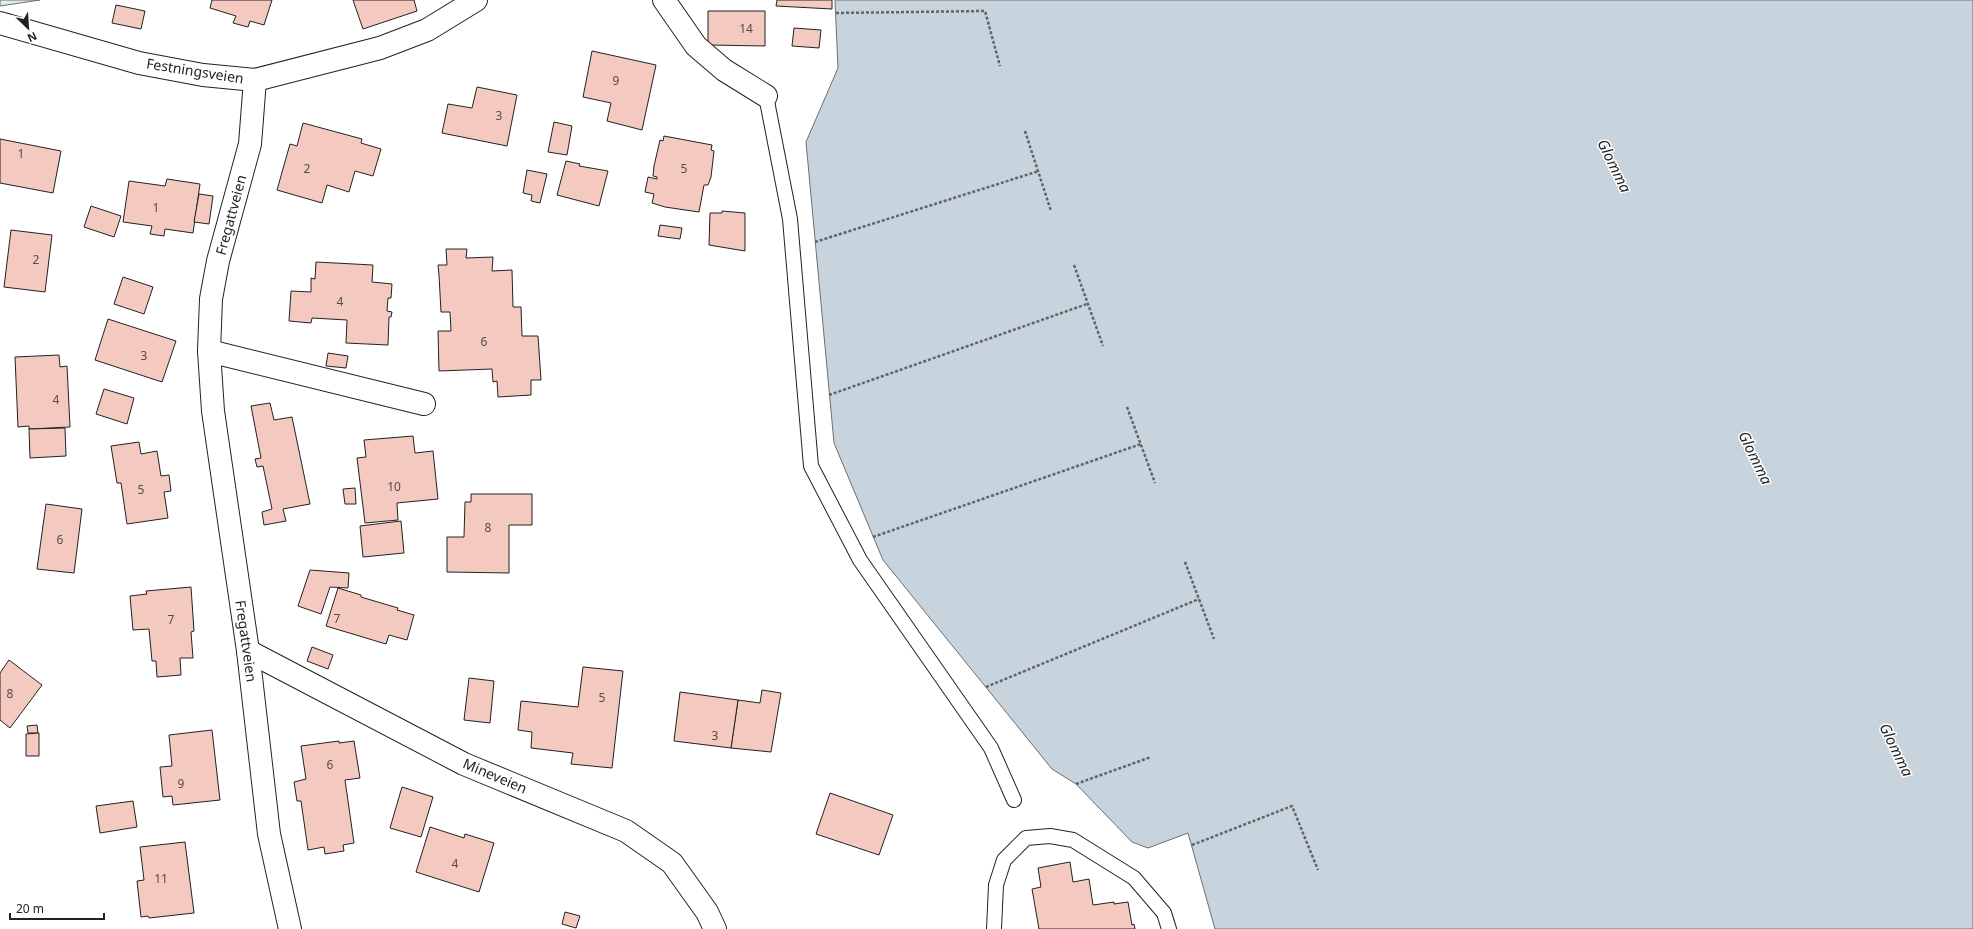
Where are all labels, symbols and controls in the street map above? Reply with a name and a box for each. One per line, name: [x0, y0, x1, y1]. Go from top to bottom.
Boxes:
north arrow: [8, 8, 48, 48]
house number: 14: [739, 20, 753, 37]
text: N: [25, 29, 40, 46]
street label: Festningsveien: [145, 53, 245, 88]
house number: 9: [613, 72, 620, 89]
house number: 3: [496, 107, 503, 124]
water label: Glomma: [1593, 135, 1637, 196]
house number: 1: [18, 145, 24, 162]
house number: 2: [304, 160, 311, 177]
house number: 5: [681, 160, 688, 177]
street label: Fregattveien: [211, 173, 250, 257]
house number: 1: [153, 199, 159, 216]
house number: 2: [33, 251, 40, 268]
house number: 4: [337, 293, 344, 310]
house number: 6: [481, 333, 488, 350]
house number: 3: [141, 347, 148, 364]
house number: 4: [53, 391, 60, 408]
water label: Glomma: [1734, 427, 1778, 488]
house number: 10: [387, 478, 401, 495]
house number: 5: [138, 481, 145, 498]
house number: 8: [485, 519, 492, 536]
house number: 6: [57, 531, 64, 548]
street label: Fregattveien: [231, 599, 262, 683]
house number: 7: [334, 610, 341, 627]
house number: 7: [168, 611, 175, 628]
house number: 8: [7, 685, 14, 702]
house number: 5: [599, 689, 606, 706]
water label: Glomma: [1875, 719, 1919, 780]
house number: 3: [712, 727, 719, 744]
street label: Mineveien: [460, 754, 530, 798]
house number: 6: [327, 756, 334, 773]
house number: 9: [178, 775, 185, 792]
house number: 4: [452, 855, 459, 872]
house number: 11: [154, 870, 168, 887]
scale bar: [10, 895, 104, 921]
text: 20 m: [16, 900, 44, 917]

